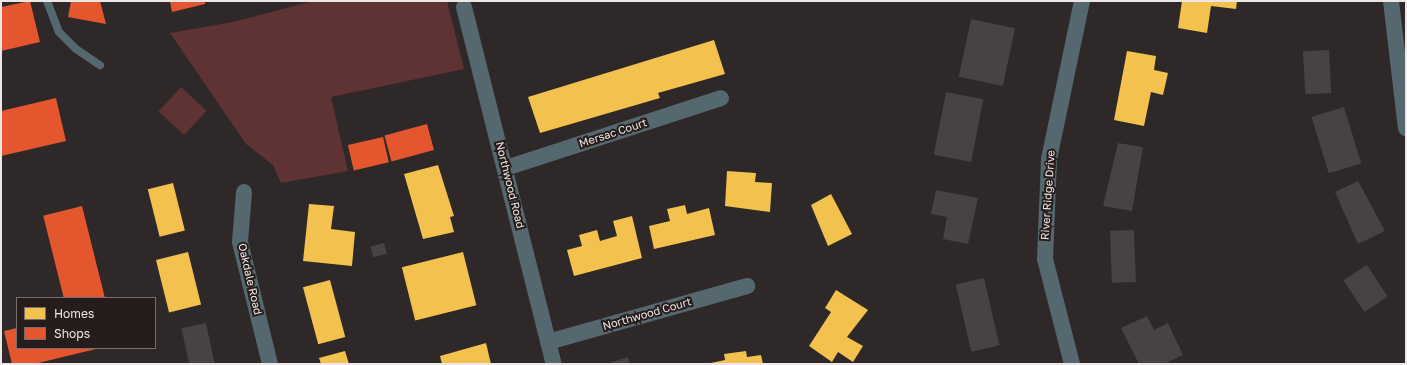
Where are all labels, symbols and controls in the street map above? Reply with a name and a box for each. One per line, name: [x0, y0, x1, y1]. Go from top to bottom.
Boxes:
street label: Mersac Court: [577, 116, 649, 150]
street label: Northwood Road: [493, 140, 527, 230]
street label: River Ridge Drive: [1038, 150, 1058, 240]
street label: Oakdale Road: [235, 242, 265, 316]
street label: Northwood Court: [601, 295, 693, 333]
legend: [16, 297, 156, 349]
text: Homes: [54, 306, 94, 321]
text: Shops: [54, 326, 90, 341]

